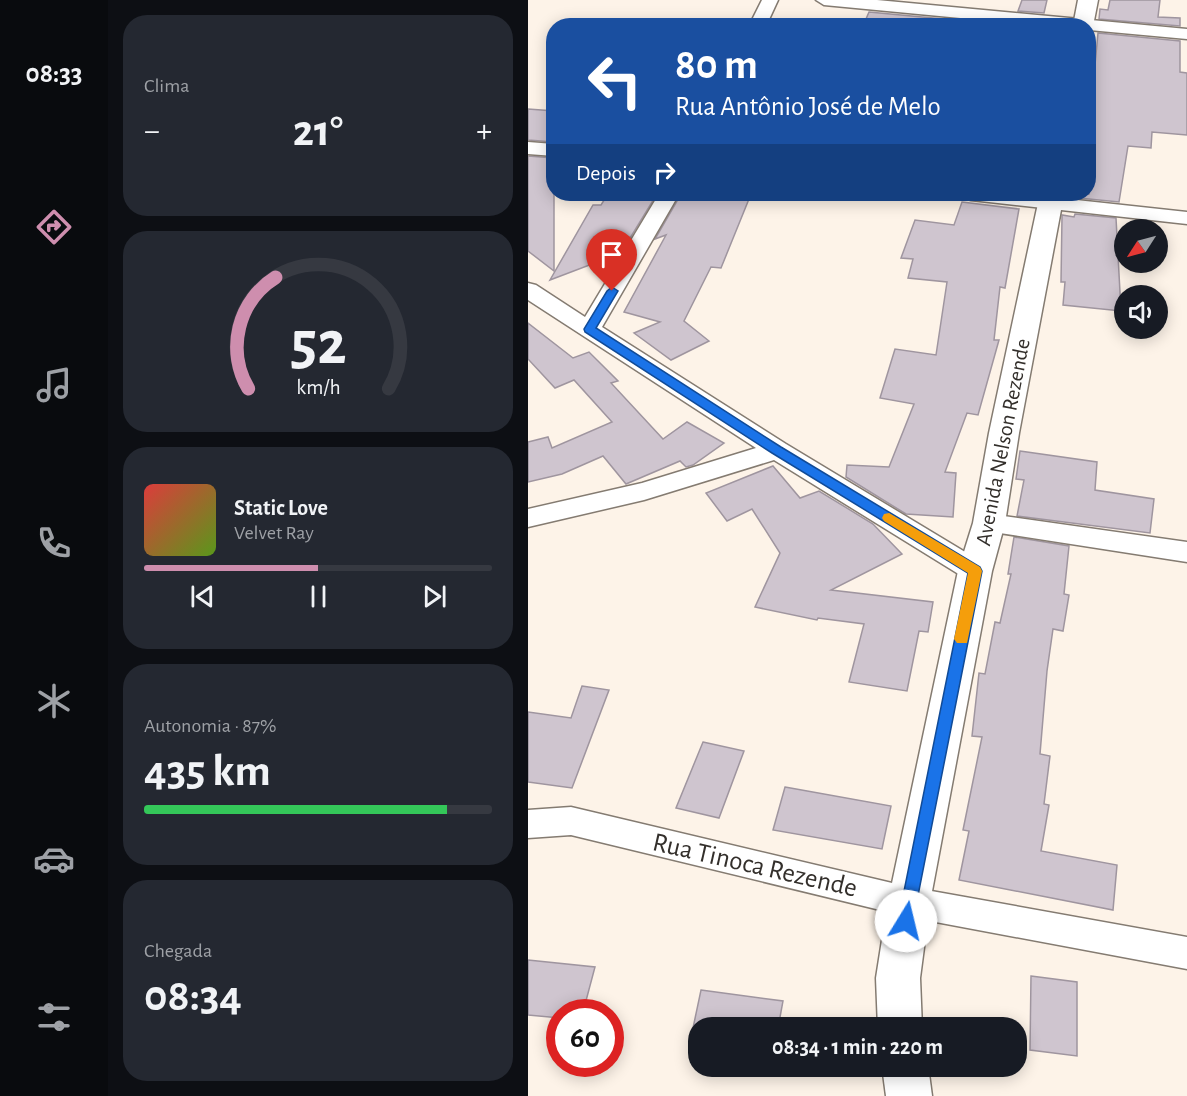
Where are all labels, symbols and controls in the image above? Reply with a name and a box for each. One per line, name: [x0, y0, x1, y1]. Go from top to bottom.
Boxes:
icon: left: [576, 42, 654, 120]
text: 80 m: [675, 44, 758, 86]
text: 08:33: [26, 60, 82, 87]
text: Clima: [144, 76, 189, 96]
text: Rua Antônio José de Melo: [675, 93, 941, 120]
text: 21°: [293, 109, 343, 154]
text: −: [144, 115, 160, 148]
text: +: [476, 115, 492, 148]
icon: right: [648, 156, 681, 189]
text: Depois: [576, 162, 636, 184]
icon: directions: [33, 206, 75, 248]
north arrow: [1114, 219, 1168, 273]
map controls: [1114, 219, 1168, 339]
pin: [586, 229, 637, 291]
icon: arrive: [595, 238, 628, 271]
button: sound: [1114, 285, 1168, 339]
text: 52: [290, 313, 346, 375]
street label: Avenida Nelson Rezende: [972, 337, 1034, 547]
icon: music: [33, 364, 75, 406]
text: km/h: [296, 377, 340, 398]
text: Static Love: [234, 497, 328, 519]
icon: phone: [33, 522, 75, 564]
text: Velvet Ray: [234, 523, 314, 543]
icon: previous: [186, 580, 219, 613]
icon: pause: [302, 580, 335, 613]
icon: next: [418, 580, 451, 613]
icon: climate: [33, 680, 75, 722]
text: Autonomia · 87%: [144, 716, 277, 736]
text: 435 km: [144, 749, 271, 794]
street label: Rua Tinoca Rezende: [650, 828, 860, 902]
icon: car: [33, 838, 75, 880]
position arrow: [874, 889, 938, 953]
text: Chegada: [144, 941, 212, 961]
text: 08:34: [144, 974, 242, 1019]
icon: filters: [33, 996, 75, 1038]
speed limit sign: 60: [546, 999, 624, 1077]
text: 08:34 · 1 min · 220 m: [772, 1036, 943, 1058]

